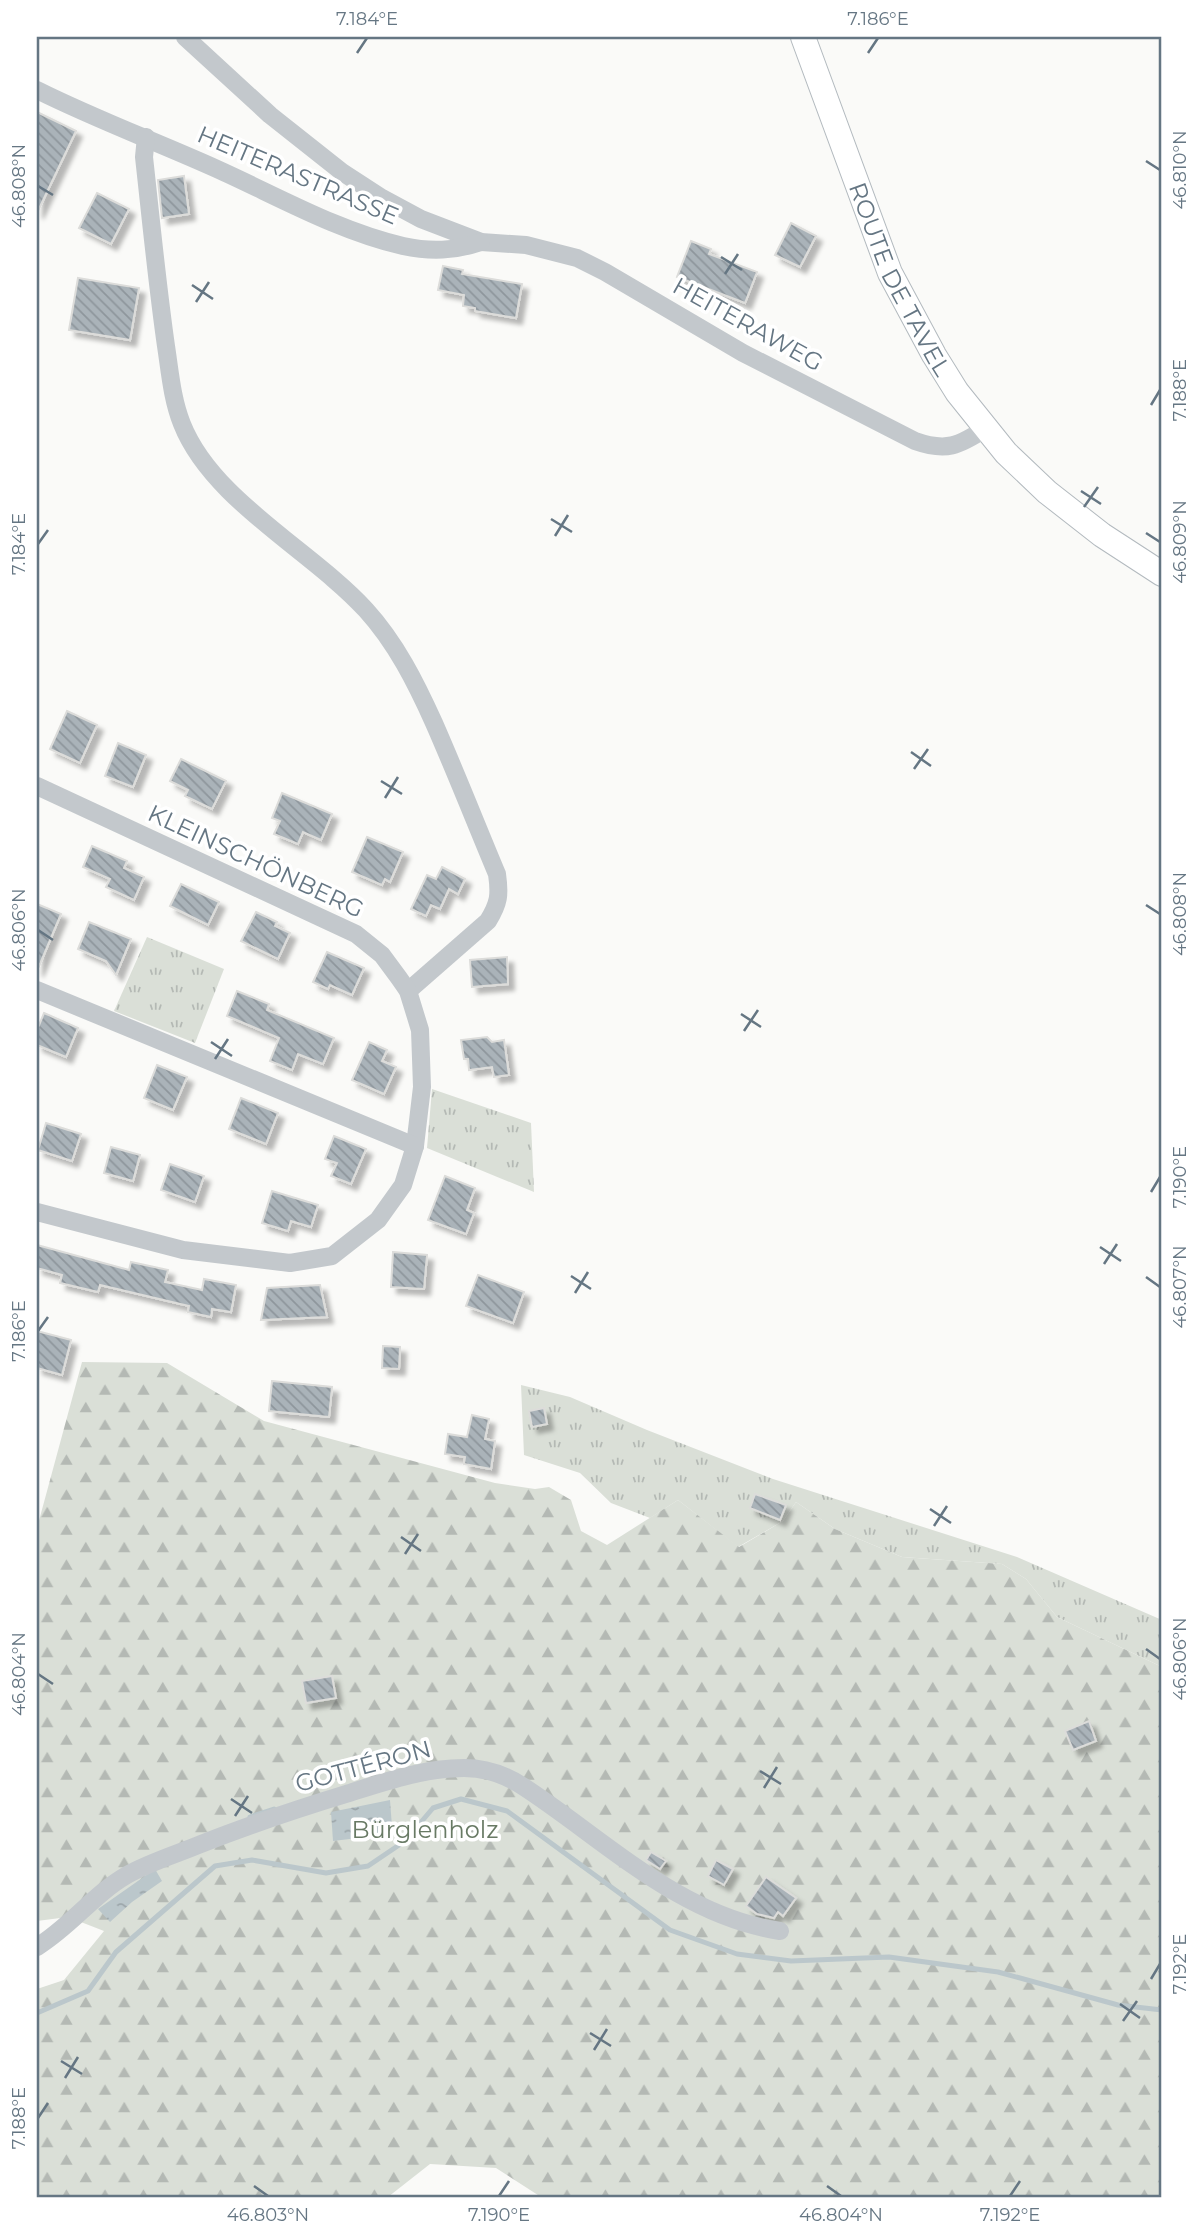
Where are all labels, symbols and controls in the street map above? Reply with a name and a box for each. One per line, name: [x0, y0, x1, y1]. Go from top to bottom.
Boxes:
text: 7.184°E: [336, 8, 398, 30]
text: 7.186°E: [847, 8, 909, 30]
street label: HEITERASTRASSE: [193, 120, 403, 230]
text: 46.810°N: [1169, 130, 1191, 210]
text: 46.808°N: [8, 144, 30, 228]
street label: ROUTE DE TAVEL: [843, 178, 958, 381]
street label: HEITERAWEG: [668, 271, 828, 377]
text: 7.188°E: [1169, 359, 1191, 421]
text: 46.809°N: [1169, 500, 1191, 584]
text: 7.184°E: [8, 513, 30, 575]
street label: KLEINSCHÖNBERG: [143, 798, 369, 924]
text: 46.808°N: [1169, 872, 1191, 956]
text: 46.806°N: [8, 888, 30, 972]
text: 7.190°E: [1169, 1146, 1191, 1208]
text: 46.807°N: [1169, 1245, 1191, 1329]
text: 7.186°E: [8, 1300, 30, 1362]
text: 46.806°N: [1169, 1617, 1191, 1701]
text: 46.804°N: [8, 1632, 30, 1716]
street label: GOTTÉRON: [292, 1734, 434, 1798]
park label: Bürglenholz: [351, 1815, 499, 1844]
text: 7.192°E: [1169, 1934, 1191, 1994]
text: 7.188°E: [8, 2087, 30, 2149]
text: 46.803°N: [227, 2204, 309, 2226]
text: 7.190°E: [468, 2204, 530, 2226]
text: 46.804°N: [799, 2204, 883, 2226]
text: 7.192°E: [980, 2204, 1040, 2226]

